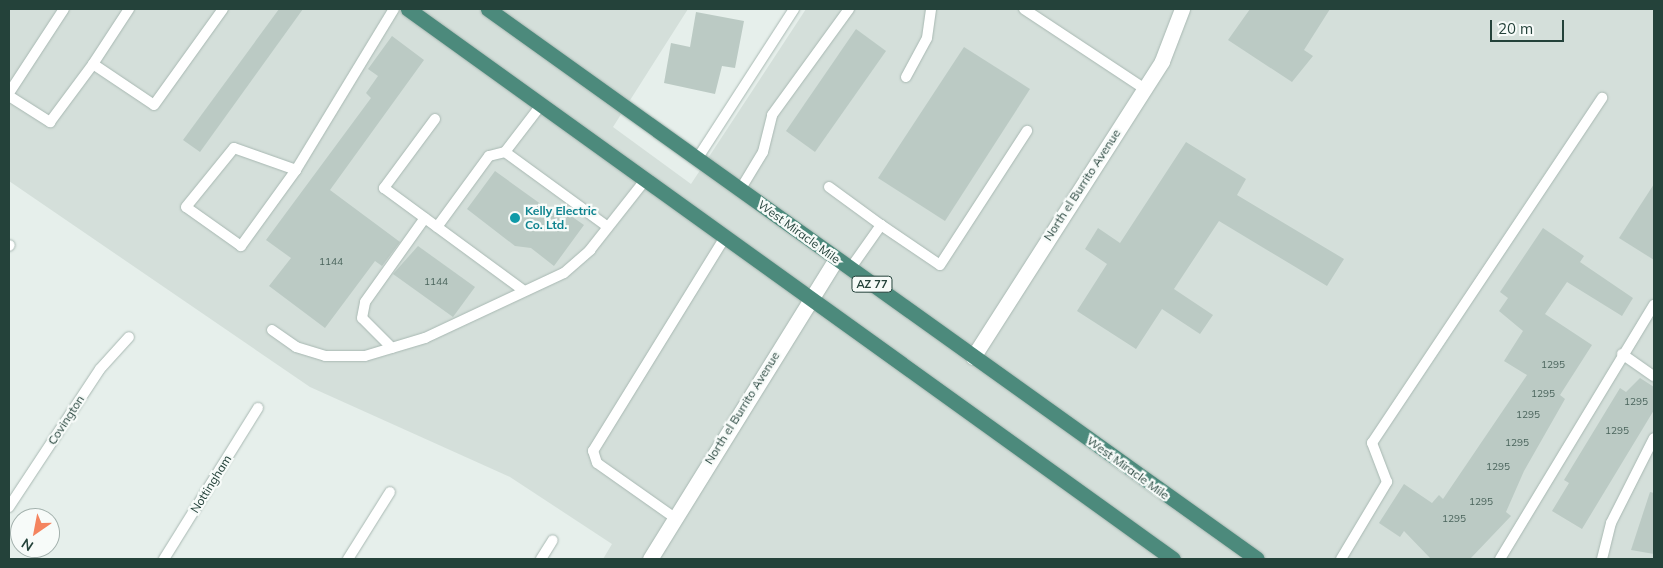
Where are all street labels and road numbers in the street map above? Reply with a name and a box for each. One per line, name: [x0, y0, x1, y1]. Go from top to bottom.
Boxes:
street label: North el Burrito Avenue: [1041, 127, 1123, 243]
street label: West Miracle Mile: [755, 197, 843, 267]
road number: AZ 77: [851, 276, 893, 292]
street label: North el Burrito Avenue: [701, 349, 783, 467]
street label: Covington: [45, 393, 87, 447]
street label: West Miracle Mile: [1084, 433, 1172, 503]
street label: Nottingham: [187, 452, 235, 516]

